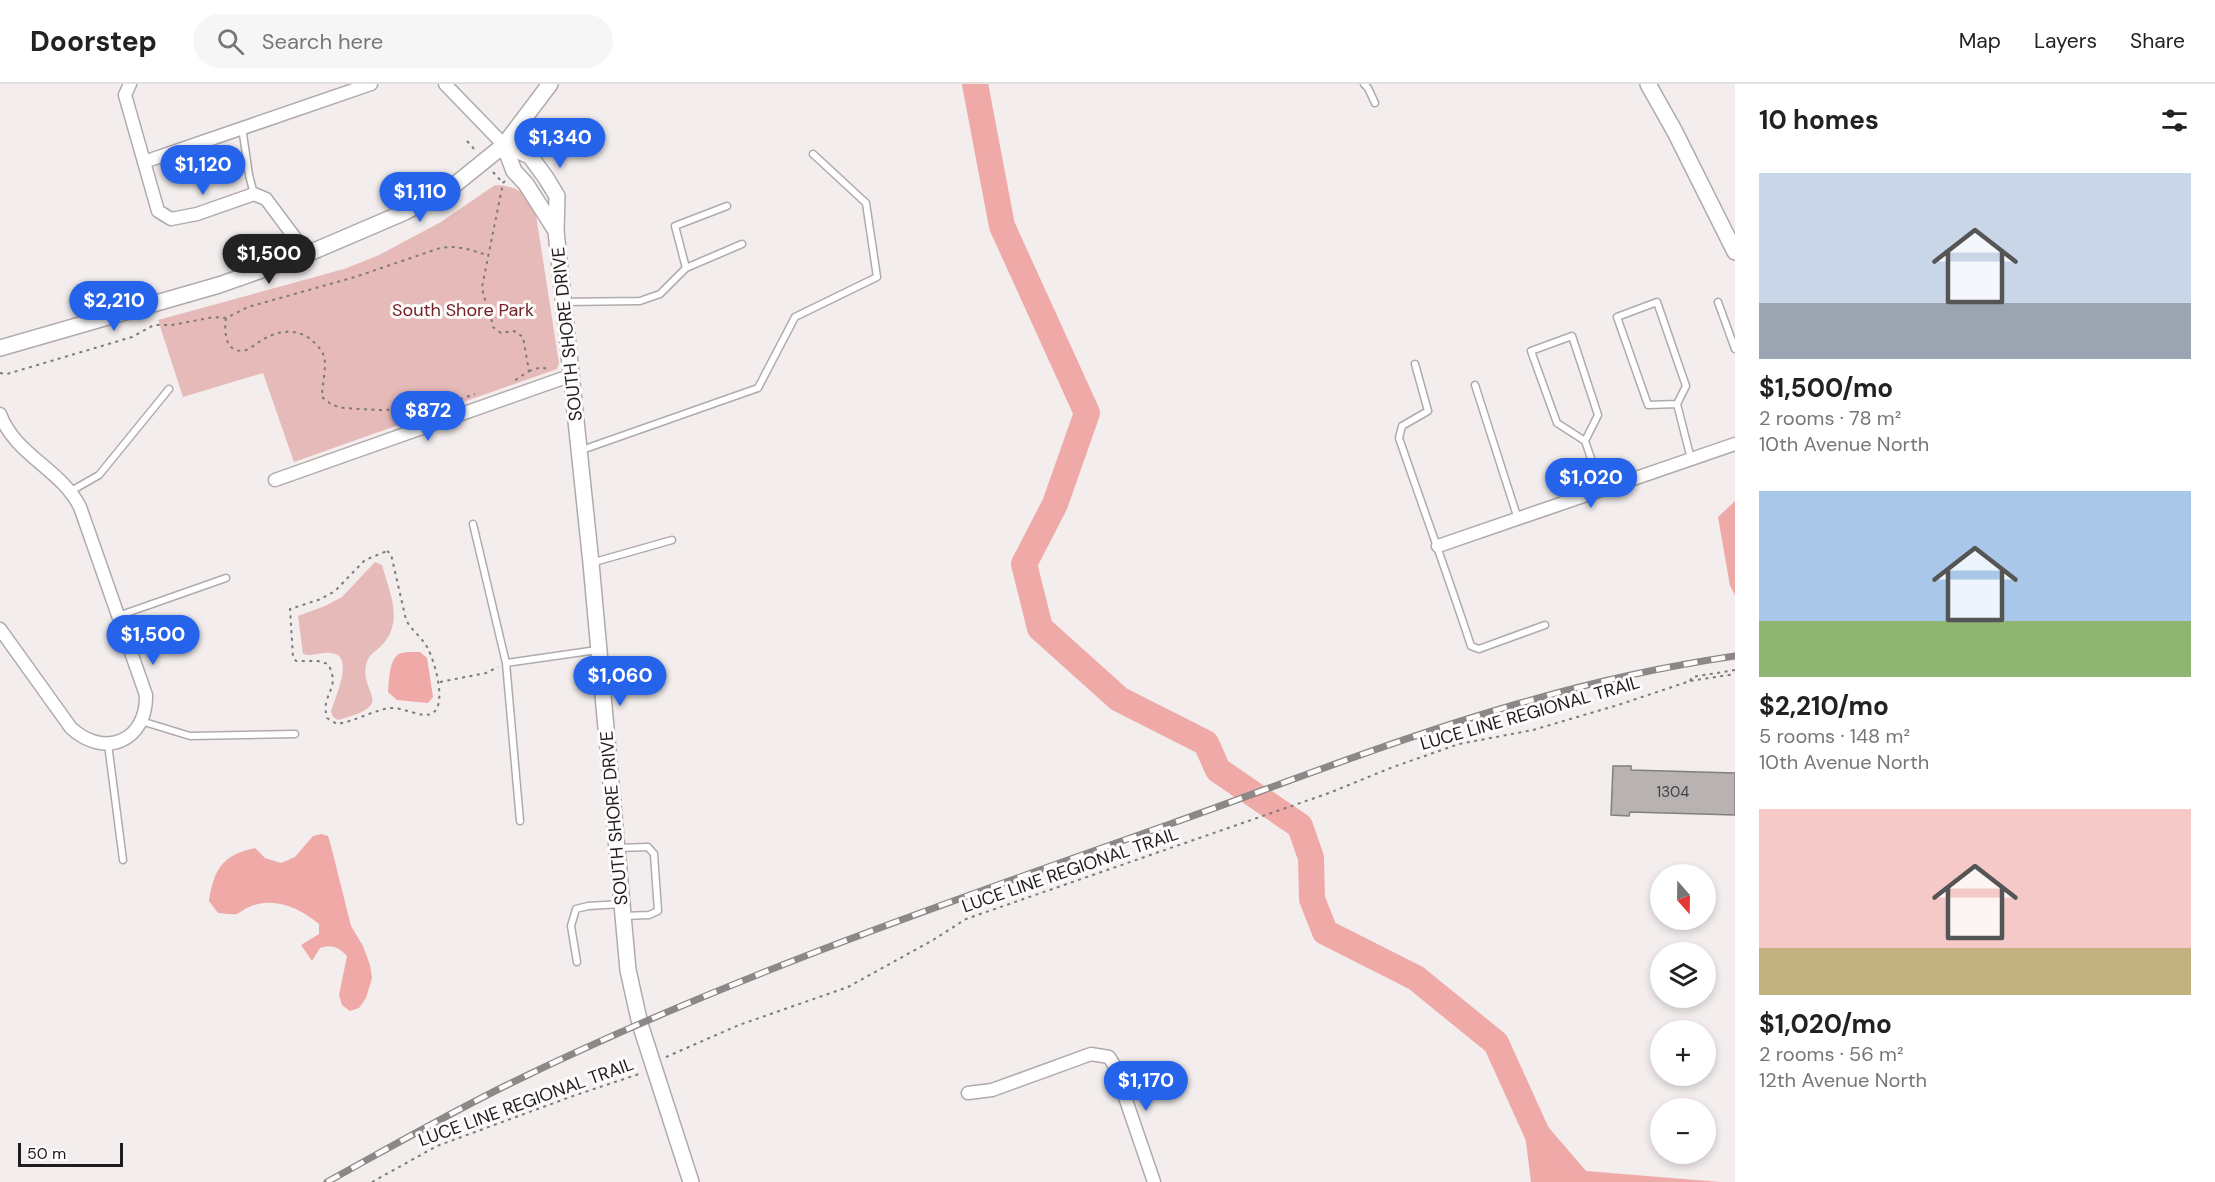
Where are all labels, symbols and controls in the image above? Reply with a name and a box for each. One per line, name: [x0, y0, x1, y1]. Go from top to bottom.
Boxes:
search box: [193, 14, 613, 68]
text: Doorstep: [30, 23, 157, 60]
icon: search: [214, 25, 247, 58]
text: Search here: [262, 27, 383, 56]
text: Map: [1959, 27, 2001, 55]
text: Layers: [2034, 27, 2097, 55]
text: Share: [2130, 27, 2185, 55]
text: 10 homes: [1759, 103, 1879, 137]
icon: filters: [2158, 104, 2191, 137]
pin: $1,340: [511, 118, 609, 169]
text: $1,340: [528, 124, 592, 150]
pin: $1,120: [154, 145, 252, 196]
text: $1,120: [174, 151, 232, 177]
pin: $1,110: [371, 172, 469, 223]
text: $1,110: [394, 178, 446, 204]
icon: home: [1921, 212, 2029, 320]
pin: $1,500: [220, 234, 318, 285]
text: $1,500: [237, 240, 301, 266]
street label: SOUTH SHORE DRIVE: [546, 246, 588, 422]
pin: $2,210: [65, 281, 163, 332]
text: $2,210: [83, 287, 145, 313]
park label: South Shore Park: [392, 298, 534, 322]
text: $1,500/mo: [1759, 371, 1893, 405]
pin: $872: [392, 391, 464, 442]
text: $872: [405, 397, 451, 423]
text: 2 rooms · 78 m²: [1759, 405, 1901, 431]
text: 10th Avenue North: [1759, 431, 1929, 457]
pin: $1,020: [1542, 458, 1640, 509]
text: $1,020: [1559, 464, 1623, 490]
icon: home: [1921, 530, 2029, 638]
pin: $1,500: [104, 615, 202, 666]
text: $1,500: [121, 621, 185, 647]
pin: $1,060: [571, 656, 669, 707]
text: $1,060: [587, 662, 653, 688]
street label: LUCE LINE REGIONAL TRAIL: [1417, 670, 1643, 756]
text: $2,210/mo: [1759, 689, 1889, 723]
text: 5 rooms · 148 m²: [1759, 723, 1910, 749]
street label: SOUTH SHORE DRIVE: [594, 730, 634, 906]
text: 10th Avenue North: [1759, 749, 1929, 775]
house number: 1304: [1657, 782, 1689, 802]
street label: LUCE LINE REGIONAL TRAIL: [959, 822, 1181, 918]
icon: home: [1921, 848, 2029, 956]
north arrow: [1650, 864, 1716, 930]
map controls: [1650, 864, 1716, 1164]
button: layers: [1650, 942, 1716, 1008]
text: $1,020/mo: [1759, 1007, 1892, 1041]
button: +: [1650, 1020, 1716, 1086]
text: 2 rooms · 56 m²: [1759, 1041, 1904, 1067]
street label: LUCE LINE REGIONAL TRAIL: [415, 1052, 637, 1152]
pin: $1,170: [1097, 1061, 1195, 1112]
text: $1,170: [1118, 1067, 1174, 1093]
text: 12th Avenue North: [1759, 1067, 1927, 1093]
button: −: [1650, 1098, 1716, 1164]
scale bar: [18, 1140, 123, 1168]
text: 50 m: [27, 1143, 66, 1164]

